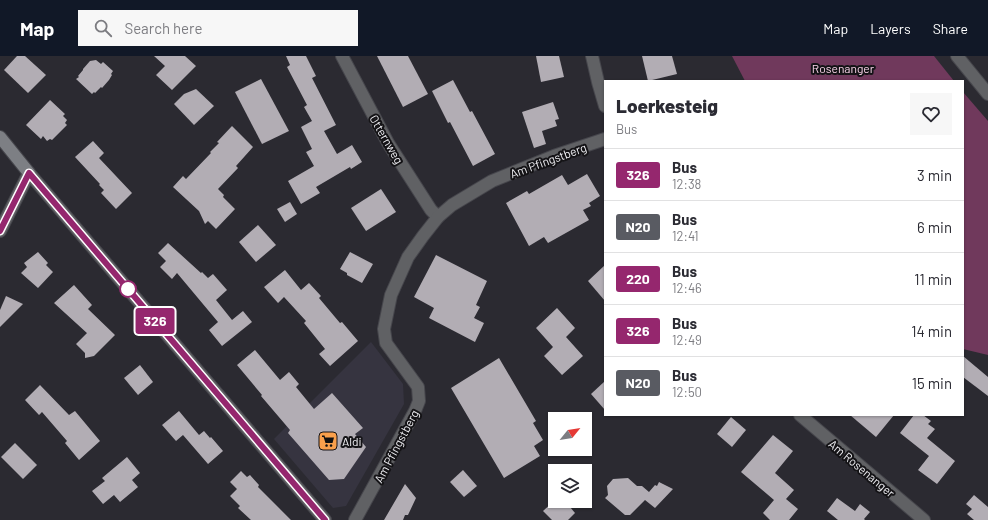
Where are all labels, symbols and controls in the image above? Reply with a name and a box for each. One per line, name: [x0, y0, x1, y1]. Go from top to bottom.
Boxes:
search box: [78, 10, 358, 46]
text: Map: [20, 17, 54, 40]
icon: search: [92, 17, 114, 39]
text: Search here: [124, 19, 202, 37]
text: Map: [823, 20, 848, 37]
text: Layers: [870, 20, 911, 37]
text: Share: [933, 20, 968, 37]
park label: Rosenanger: [812, 61, 875, 75]
button: heart: [910, 93, 952, 135]
text: Loerkesteig: [616, 94, 718, 117]
street label: Otternweg: [367, 112, 407, 166]
text: Bus: [616, 121, 637, 137]
street label: Am Pfingstberg: [508, 140, 588, 180]
text: Bus: [672, 158, 697, 176]
text: 326: [627, 166, 649, 183]
text: 3 min: [917, 166, 952, 184]
text: 12:38: [672, 176, 701, 192]
text: Bus: [672, 210, 697, 228]
text: N20: [625, 218, 651, 235]
text: 6 min: [917, 218, 952, 236]
text: 12:41: [672, 228, 698, 244]
text: Bus: [672, 262, 697, 280]
text: 220: [626, 270, 650, 287]
text: 11 min: [914, 270, 952, 288]
unlabelled marker: [119, 280, 137, 298]
text: 12:46: [672, 280, 702, 296]
line badge: 326: [132, 308, 178, 334]
text: 326: [144, 312, 166, 329]
text: Bus: [672, 314, 697, 332]
text: 326: [627, 322, 649, 339]
text: 14 min: [911, 322, 952, 340]
text: 12:49: [672, 332, 702, 348]
text: Bus: [672, 366, 697, 384]
text: N20: [625, 374, 651, 391]
text: 15 min: [912, 374, 952, 392]
text: 12:50: [672, 384, 702, 400]
street label: Am Pfingstberg: [371, 407, 421, 485]
north arrow: [548, 412, 592, 456]
map controls: [548, 412, 592, 508]
supermarket icon: Aldi: [317, 430, 339, 452]
place label: Aldi: [342, 434, 362, 448]
street label: Am Rosenanger: [826, 436, 898, 500]
button: layers: [548, 464, 592, 508]

